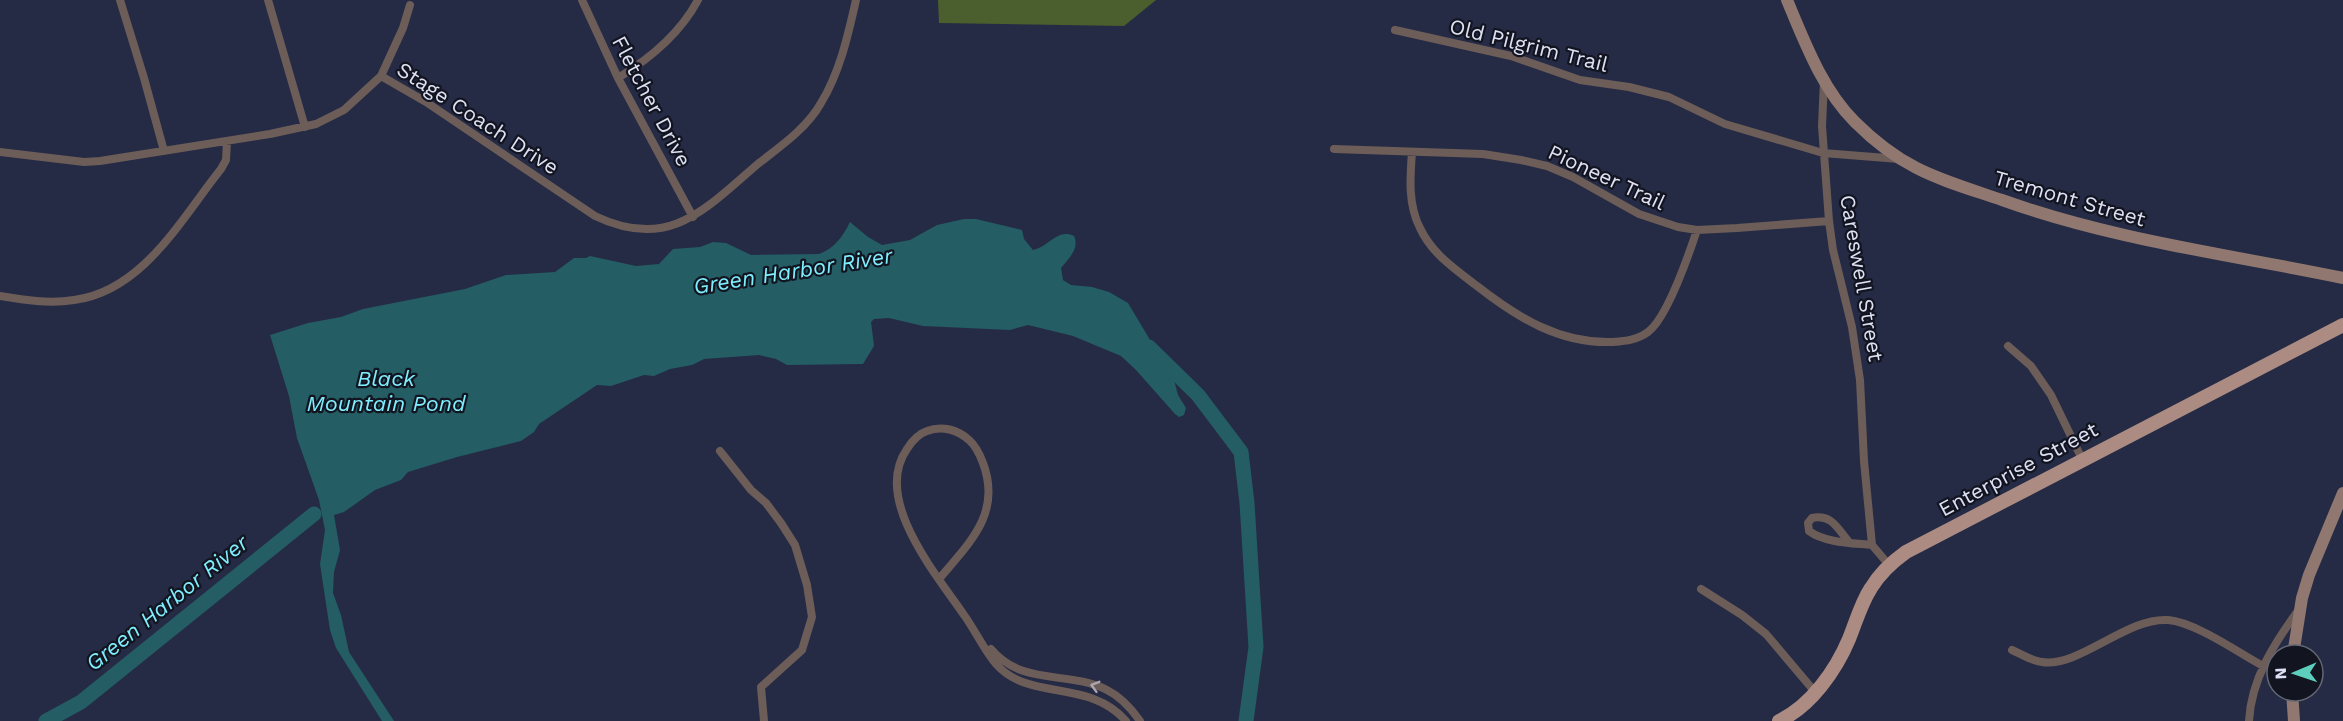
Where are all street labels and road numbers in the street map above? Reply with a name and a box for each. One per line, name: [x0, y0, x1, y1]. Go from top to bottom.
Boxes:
street label: Old Pilgrim Trail: [1447, 13, 1611, 77]
street label: Fletcher Drive: [607, 31, 697, 171]
street label: Stage Coach Drive: [393, 56, 563, 180]
street label: Pioneer Trail: [1544, 139, 1670, 215]
street label: Tremont Street: [1991, 164, 2149, 232]
street label: Careswell Street: [1835, 193, 1889, 364]
street label: Enterprise Street: [1934, 416, 2102, 521]

